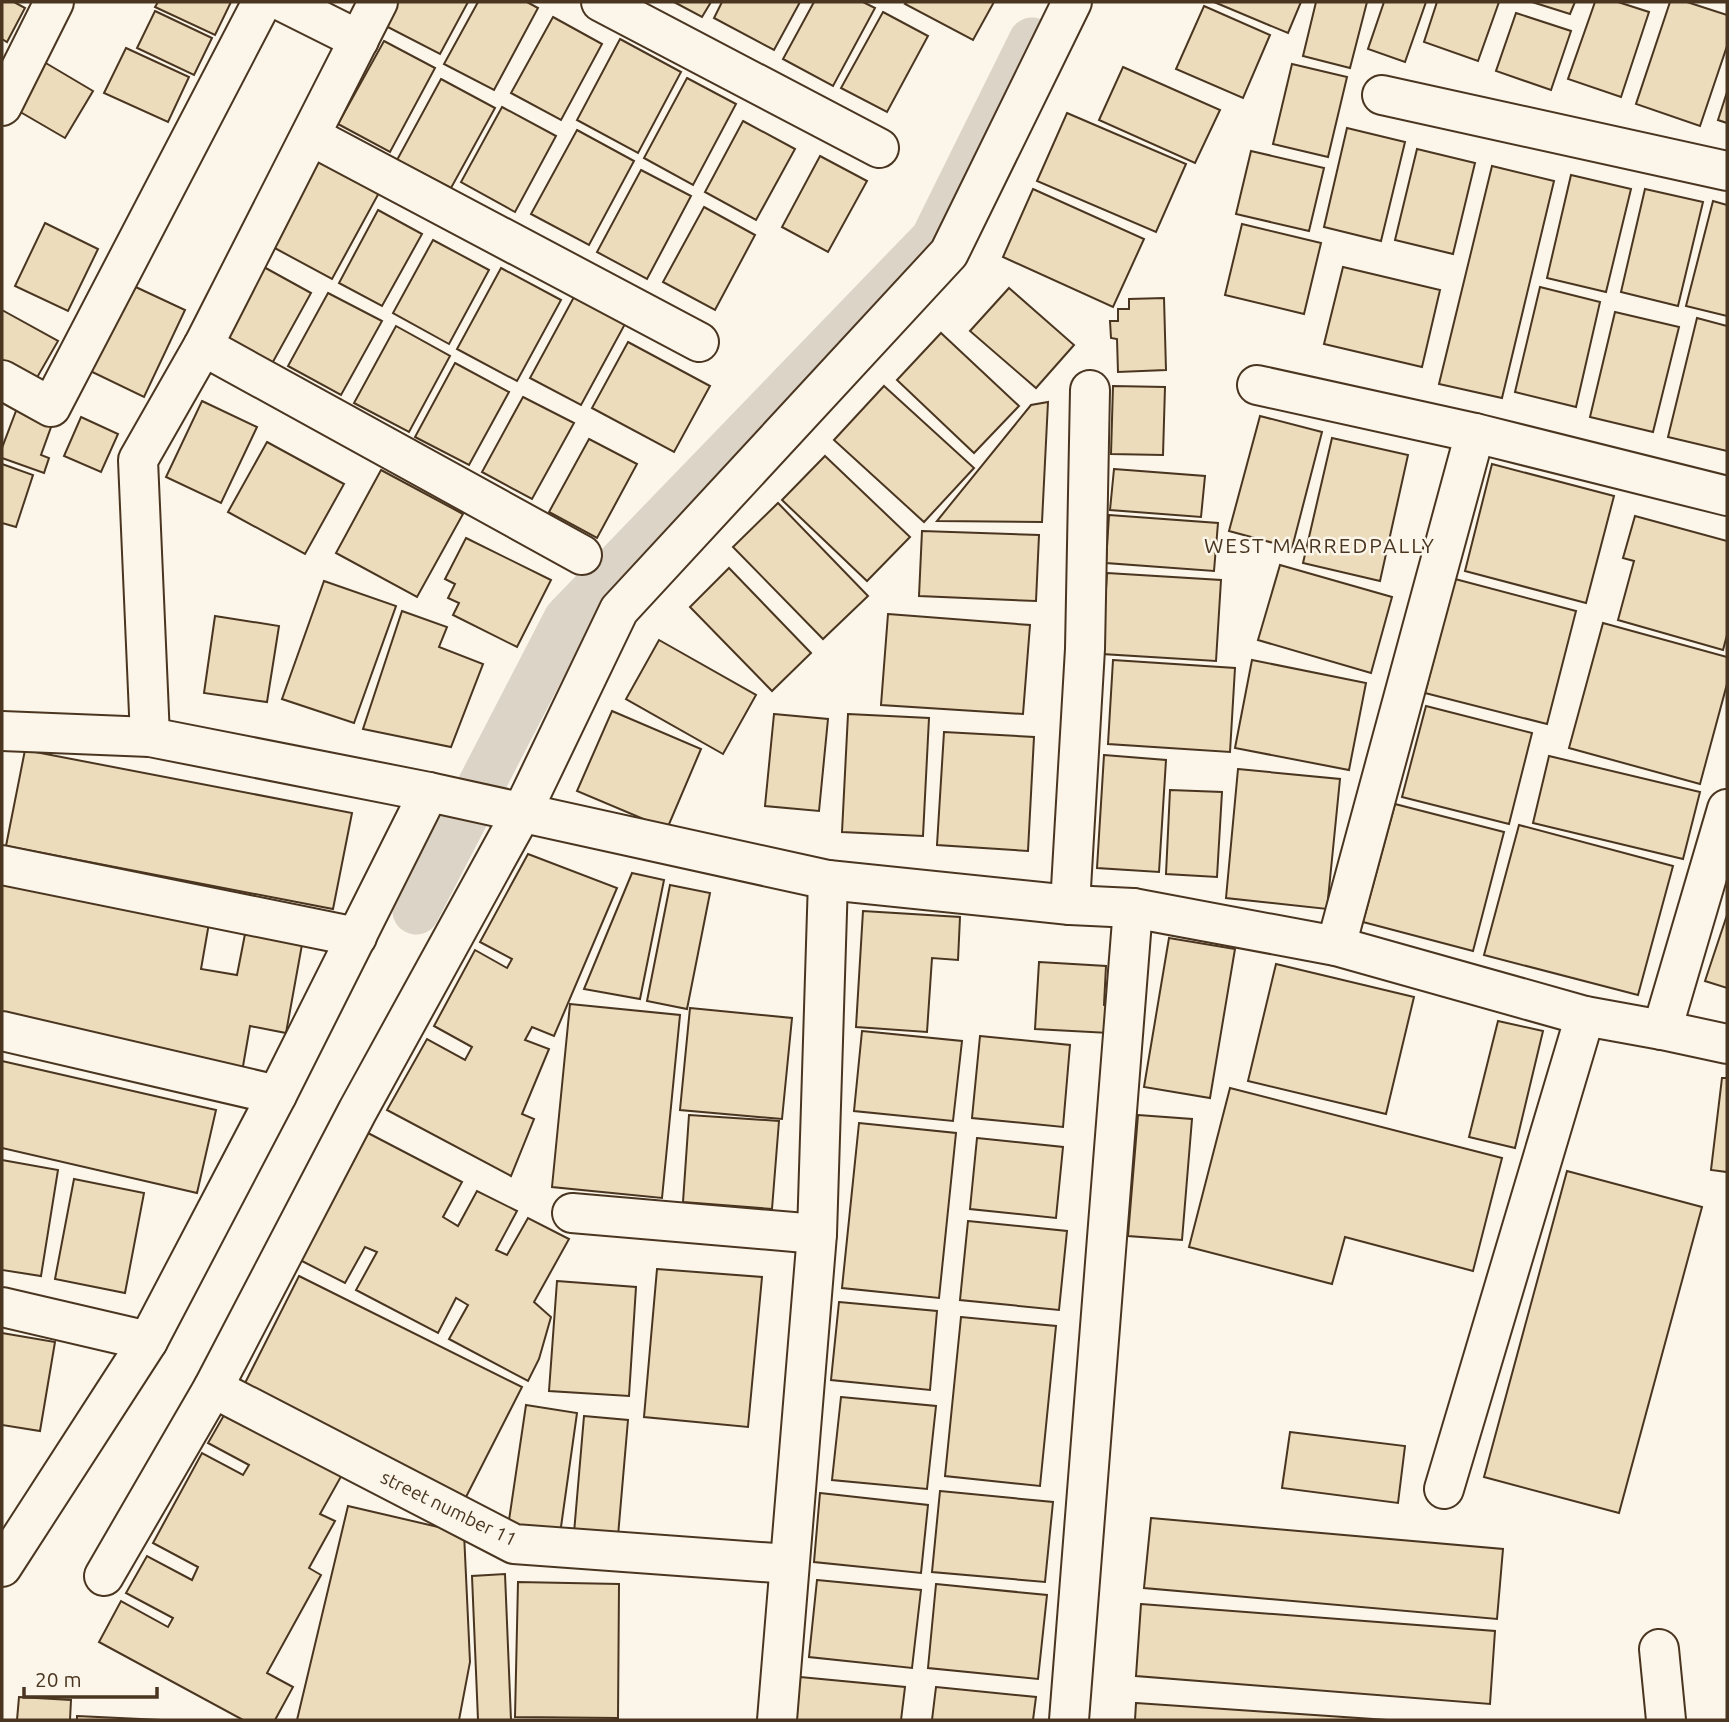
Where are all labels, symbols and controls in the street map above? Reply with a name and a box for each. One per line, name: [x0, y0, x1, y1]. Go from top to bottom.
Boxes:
district label: WEST MARREDPALLY: [1204, 533, 1436, 557]
street label: street number 11: [377, 1466, 521, 1550]
scale bar: [24, 1656, 158, 1700]
text: 20 m: [35, 1667, 82, 1691]

